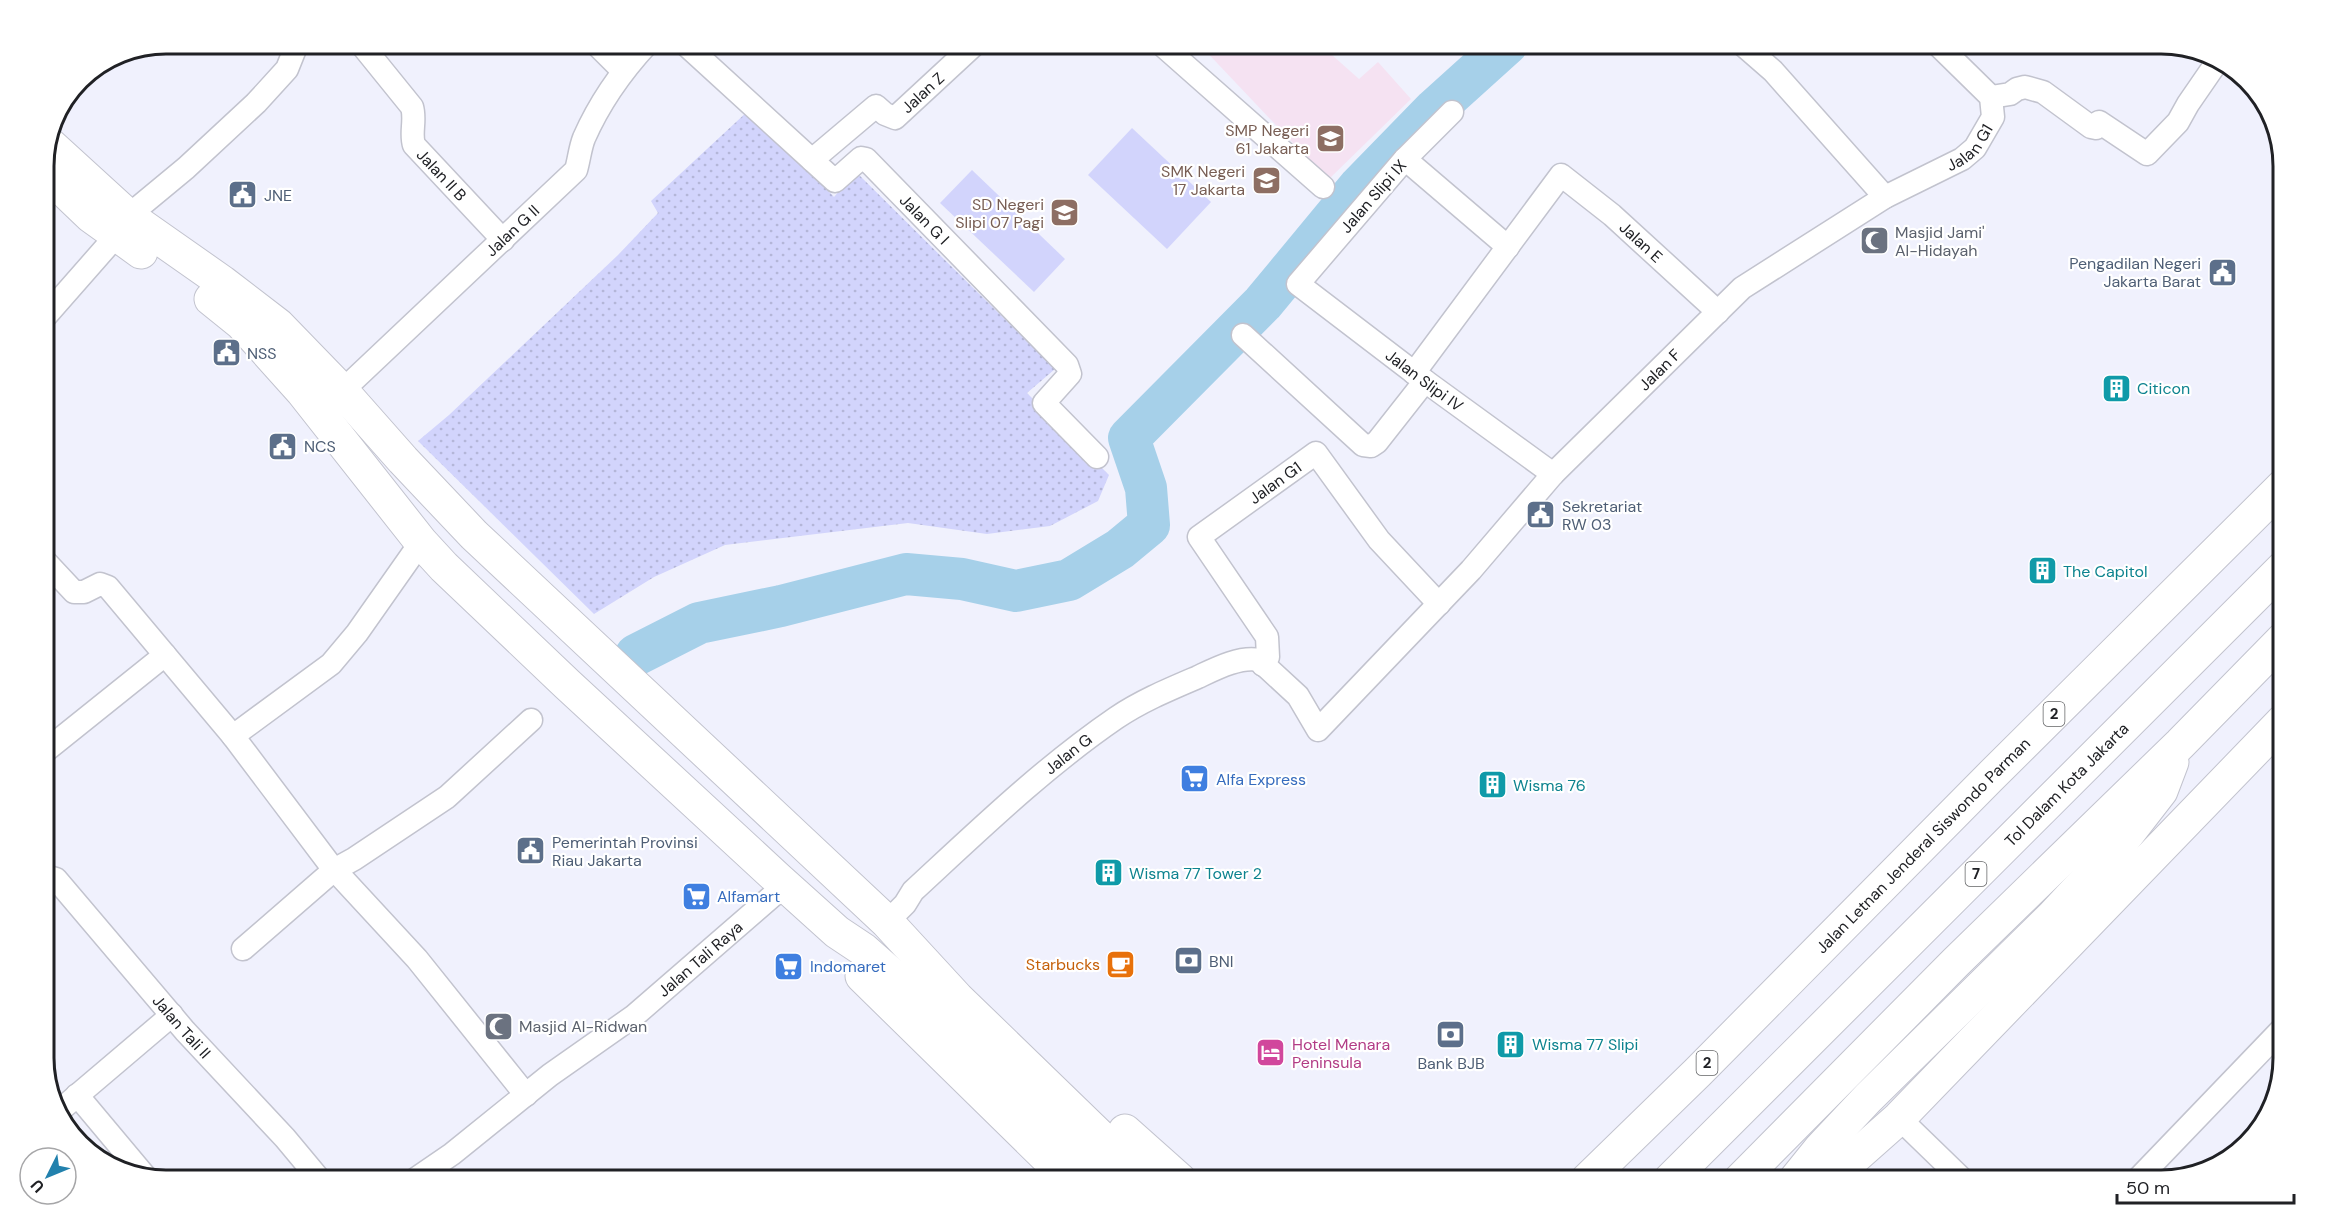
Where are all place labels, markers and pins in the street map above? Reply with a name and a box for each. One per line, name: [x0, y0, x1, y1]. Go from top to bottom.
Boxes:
place label: SMP Negeri 61 Jakarta: [1225, 120, 1309, 159]
school or university icon: SMP Negeri 61 Jakarta: [1314, 123, 1346, 155]
place label: SMK Negeri 17 Jakarta: [1161, 161, 1245, 200]
school or university icon: SMK Negeri 17 Jakarta: [1250, 164, 1282, 196]
public building icon: JNE: [227, 179, 259, 211]
place label: JNE: [264, 185, 292, 206]
place label: SD Negeri Slipi 07 Pagi: [955, 194, 1044, 233]
school or university icon: SD Negeri Slipi 07 Pagi: [1049, 197, 1081, 229]
place label: Masjid Jami' Al-Hidayah: [1895, 222, 1985, 261]
mosque icon: Masjid Jami' Al-Hidayah: [1858, 225, 1890, 257]
place label: Pengadilan Negeri Jakarta Barat: [2069, 253, 2201, 292]
public building icon: Pengadilan Negeri Jakarta Barat: [2206, 256, 2238, 288]
public building icon: NSS: [210, 337, 242, 369]
place label: NSS: [247, 343, 277, 364]
building icon: Citicon: [2100, 372, 2132, 404]
place label: Citicon: [2137, 378, 2190, 399]
public building icon: NCS: [267, 430, 299, 462]
place label: NCS: [304, 436, 336, 457]
place label: Sekretariat RW 03: [1562, 496, 1642, 535]
public building icon: Sekretariat RW 03: [1525, 499, 1557, 531]
building icon: The Capitol: [2026, 555, 2058, 587]
place label: The Capitol: [2063, 561, 2148, 582]
supermarket icon: Alfa Express: [1179, 763, 1211, 795]
place label: Alfa Express: [1216, 769, 1306, 790]
building icon: Wisma 76: [1476, 769, 1508, 801]
place label: Wisma 76: [1513, 775, 1586, 796]
place label: Pemerintah Provinsi Riau Jakarta: [552, 832, 698, 871]
public building icon: Pemerintah Provinsi Riau Jakarta: [515, 835, 547, 867]
building icon: Wisma 77 Tower 2: [1092, 857, 1124, 889]
place label: Wisma 77 Tower 2: [1129, 863, 1262, 884]
supermarket icon: Alfamart: [680, 880, 712, 912]
place label: Alfamart: [717, 886, 780, 907]
bank icon: BNI: [1172, 945, 1204, 977]
cafe icon: Starbucks: [1105, 948, 1137, 980]
supermarket icon: Indomaret: [773, 950, 805, 982]
place label: BNI: [1209, 951, 1233, 972]
place label: Starbucks: [1026, 954, 1100, 975]
place label: Indomaret: [810, 956, 886, 977]
mosque icon: Masjid Al-Ridwan: [482, 1010, 514, 1042]
place label: Masjid Al-Ridwan: [519, 1016, 647, 1037]
bank icon: Bank BJB: [1435, 1019, 1467, 1051]
building icon: Wisma 77 Slipi: [1495, 1028, 1527, 1060]
place label: Hotel Menara Peninsula: [1292, 1034, 1390, 1073]
place label: Wisma 77 Slipi: [1532, 1034, 1638, 1055]
hotel icon: Hotel Menara Peninsula: [1255, 1037, 1287, 1069]
place label: Bank BJB: [1417, 1053, 1485, 1074]

